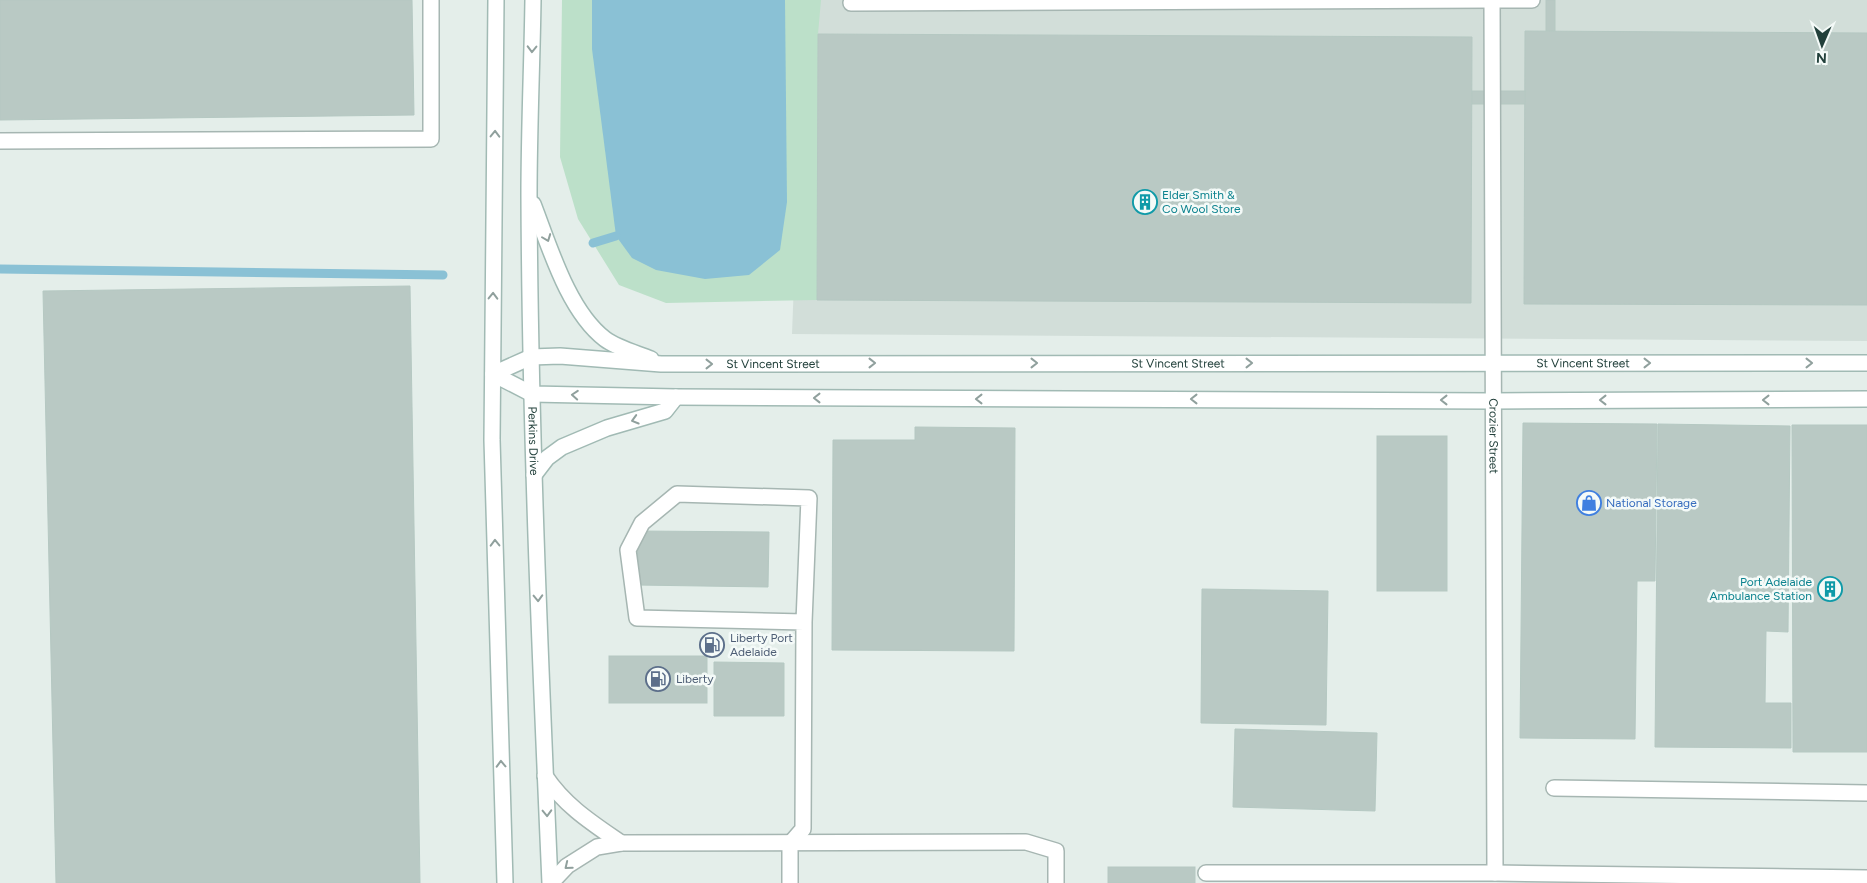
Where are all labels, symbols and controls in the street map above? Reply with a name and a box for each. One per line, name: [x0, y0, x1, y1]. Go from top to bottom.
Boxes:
north arrow: [1797, 20, 1847, 70]
one-way arrow: [527, 45, 537, 53]
text: N: [1816, 49, 1827, 66]
one-way arrow: [490, 129, 500, 137]
place label: Elder Smith & Co Wool Store: [1162, 188, 1241, 216]
building icon: Elder Smith & Co Wool Store: [1132, 189, 1158, 215]
one-way arrow: [541, 234, 551, 242]
one-way arrow: [488, 292, 498, 300]
street label: St Vincent Street: [1536, 356, 1630, 370]
street label: St Vincent Street: [726, 357, 820, 371]
street label: St Vincent Street: [1131, 357, 1225, 371]
one-way arrow: [868, 358, 876, 368]
one-way arrow: [1031, 358, 1039, 368]
one-way arrow: [1246, 358, 1254, 368]
one-way arrow: [1643, 358, 1651, 368]
one-way arrow: [1806, 358, 1813, 368]
one-way arrow: [706, 359, 714, 369]
one-way arrow: [571, 390, 579, 401]
one-way arrow: [813, 393, 820, 403]
one-way arrow: [975, 394, 983, 404]
one-way arrow: [1190, 394, 1198, 404]
one-way arrow: [1440, 395, 1448, 405]
one-way arrow: [1599, 395, 1607, 405]
one-way arrow: [1762, 395, 1770, 405]
street label: Crozier Street: [1486, 398, 1501, 474]
street label: Perkins Drive: [525, 406, 541, 476]
one-way arrow: [632, 414, 640, 424]
shop icon: National Storage: [1576, 490, 1602, 516]
place label: National Storage: [1606, 496, 1697, 510]
one-way arrow: [489, 539, 500, 547]
place label: Port Adelaide Ambulance Station: [1710, 575, 1812, 603]
building icon: Port Adelaide Ambulance Station: [1817, 576, 1843, 602]
one-way arrow: [532, 595, 543, 603]
place label: Liberty Port Adelaide: [730, 631, 793, 659]
fuel station icon: Liberty Port Adelaide: [699, 632, 725, 658]
fuel station icon: Liberty: [645, 666, 671, 692]
place label: Liberty: [676, 672, 714, 686]
one-way arrow: [496, 760, 506, 768]
one-way arrow: [541, 809, 552, 817]
one-way arrow: [565, 861, 574, 870]

